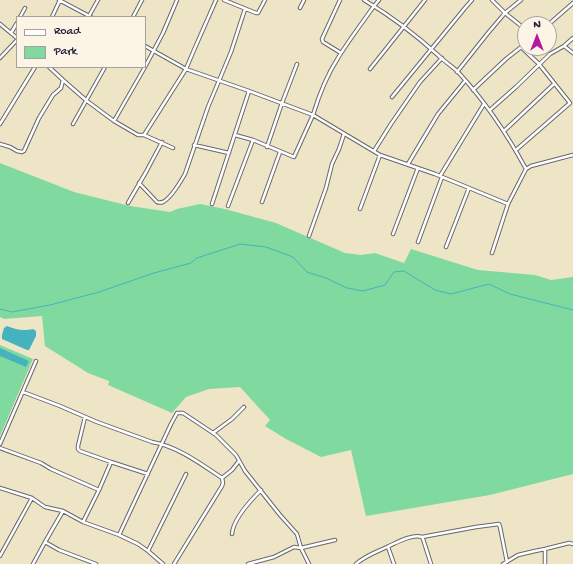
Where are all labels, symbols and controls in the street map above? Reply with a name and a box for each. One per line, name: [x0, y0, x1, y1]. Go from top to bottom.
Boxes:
legend: [16, 16, 146, 68]
north arrow: [517, 16, 557, 56]
text: N: [533, 19, 541, 31]
text: Road: [54, 25, 80, 39]
text: Park: [54, 45, 77, 59]

